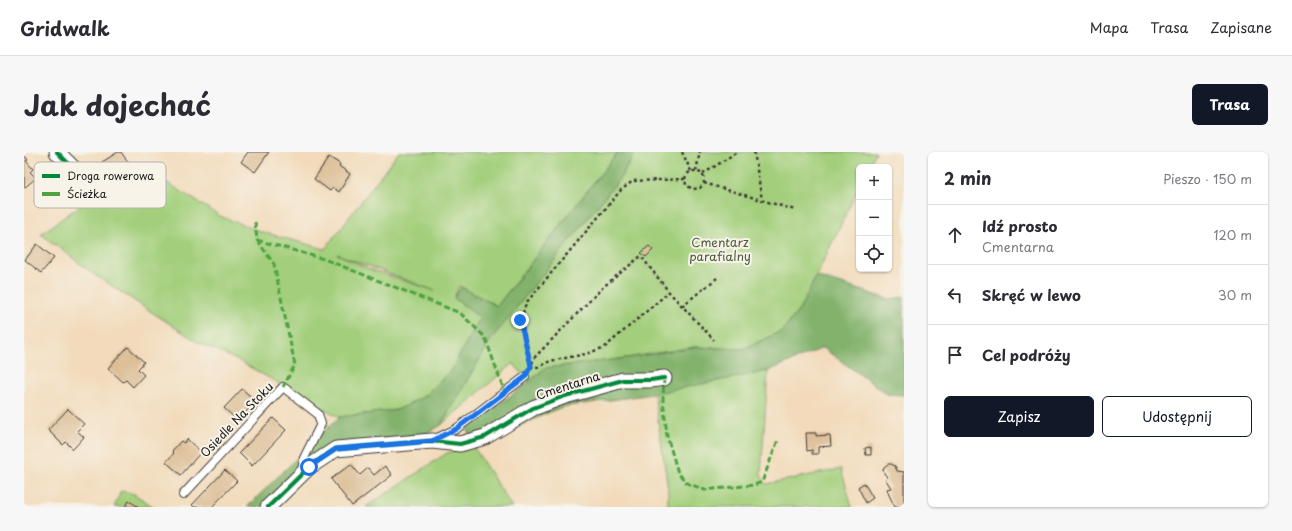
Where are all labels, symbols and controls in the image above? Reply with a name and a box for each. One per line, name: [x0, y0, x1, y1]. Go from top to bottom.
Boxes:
text: Gridwalk: [20, 14, 110, 42]
text: Mapa: [1090, 17, 1128, 38]
text: Trasa: [1150, 17, 1188, 38]
text: Zapisane: [1210, 17, 1272, 38]
text: Jak dojechać: [24, 83, 211, 126]
button: Trasa: [1192, 84, 1268, 125]
legend: [34, 162, 166, 208]
map controls: [856, 164, 892, 272]
button: +: [856, 164, 892, 200]
text: 2 min: [944, 165, 991, 191]
text: Droga rowerowa: [67, 167, 154, 184]
text: Pieszo · 150 m: [1163, 169, 1252, 188]
text: Ścieżka: [67, 185, 107, 202]
button: −: [856, 200, 892, 236]
text: Idź prosto: [982, 214, 1057, 237]
icon: ahead: [944, 224, 966, 246]
text: 120 m: [1213, 225, 1252, 244]
park label: Cmentarz parafialny: [689, 233, 751, 265]
button: locate: [856, 236, 892, 272]
text: Cmentarna: [982, 237, 1054, 256]
text: Skręć w lewo: [982, 283, 1081, 306]
icon: left: [944, 284, 966, 306]
text: 30 m: [1218, 285, 1252, 304]
route end: [511, 311, 529, 329]
text: Cel podróży: [982, 343, 1070, 366]
icon: arrive: [944, 344, 966, 366]
street label: Cmentarna: [533, 366, 602, 404]
street label: Osiedle Na Stoku: [196, 378, 277, 461]
button: Zapisz: [944, 396, 1094, 437]
button: Udostępnij: [1102, 396, 1252, 437]
route start: [300, 458, 318, 476]

